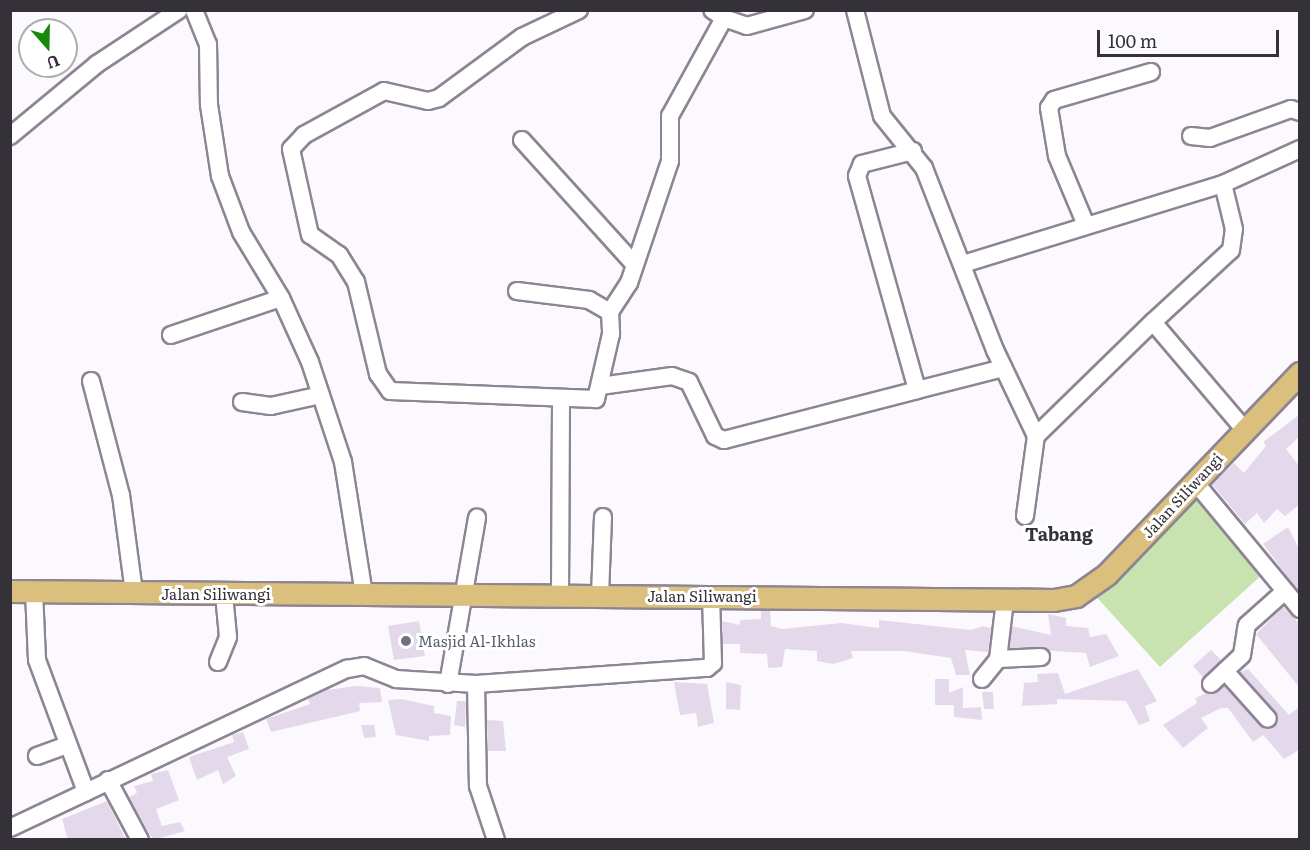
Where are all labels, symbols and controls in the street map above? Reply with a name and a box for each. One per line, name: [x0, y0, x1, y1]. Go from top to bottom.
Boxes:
north arrow: [18, 18, 78, 78]
scale bar: [1100, 18, 1282, 56]
text: 100 m: [1108, 27, 1157, 54]
text: U: [43, 50, 63, 76]
street label: Jalan Siliwangi: [1138, 449, 1226, 541]
district label: Tabang: [1025, 523, 1093, 545]
street label: Jalan Siliwangi: [161, 585, 271, 603]
street label: Jalan Siliwangi: [647, 587, 757, 605]
place label: Masjid Al-Ikhlas: [418, 632, 536, 650]
marker: Masjid Al-Ikhlas: [399, 634, 413, 648]

